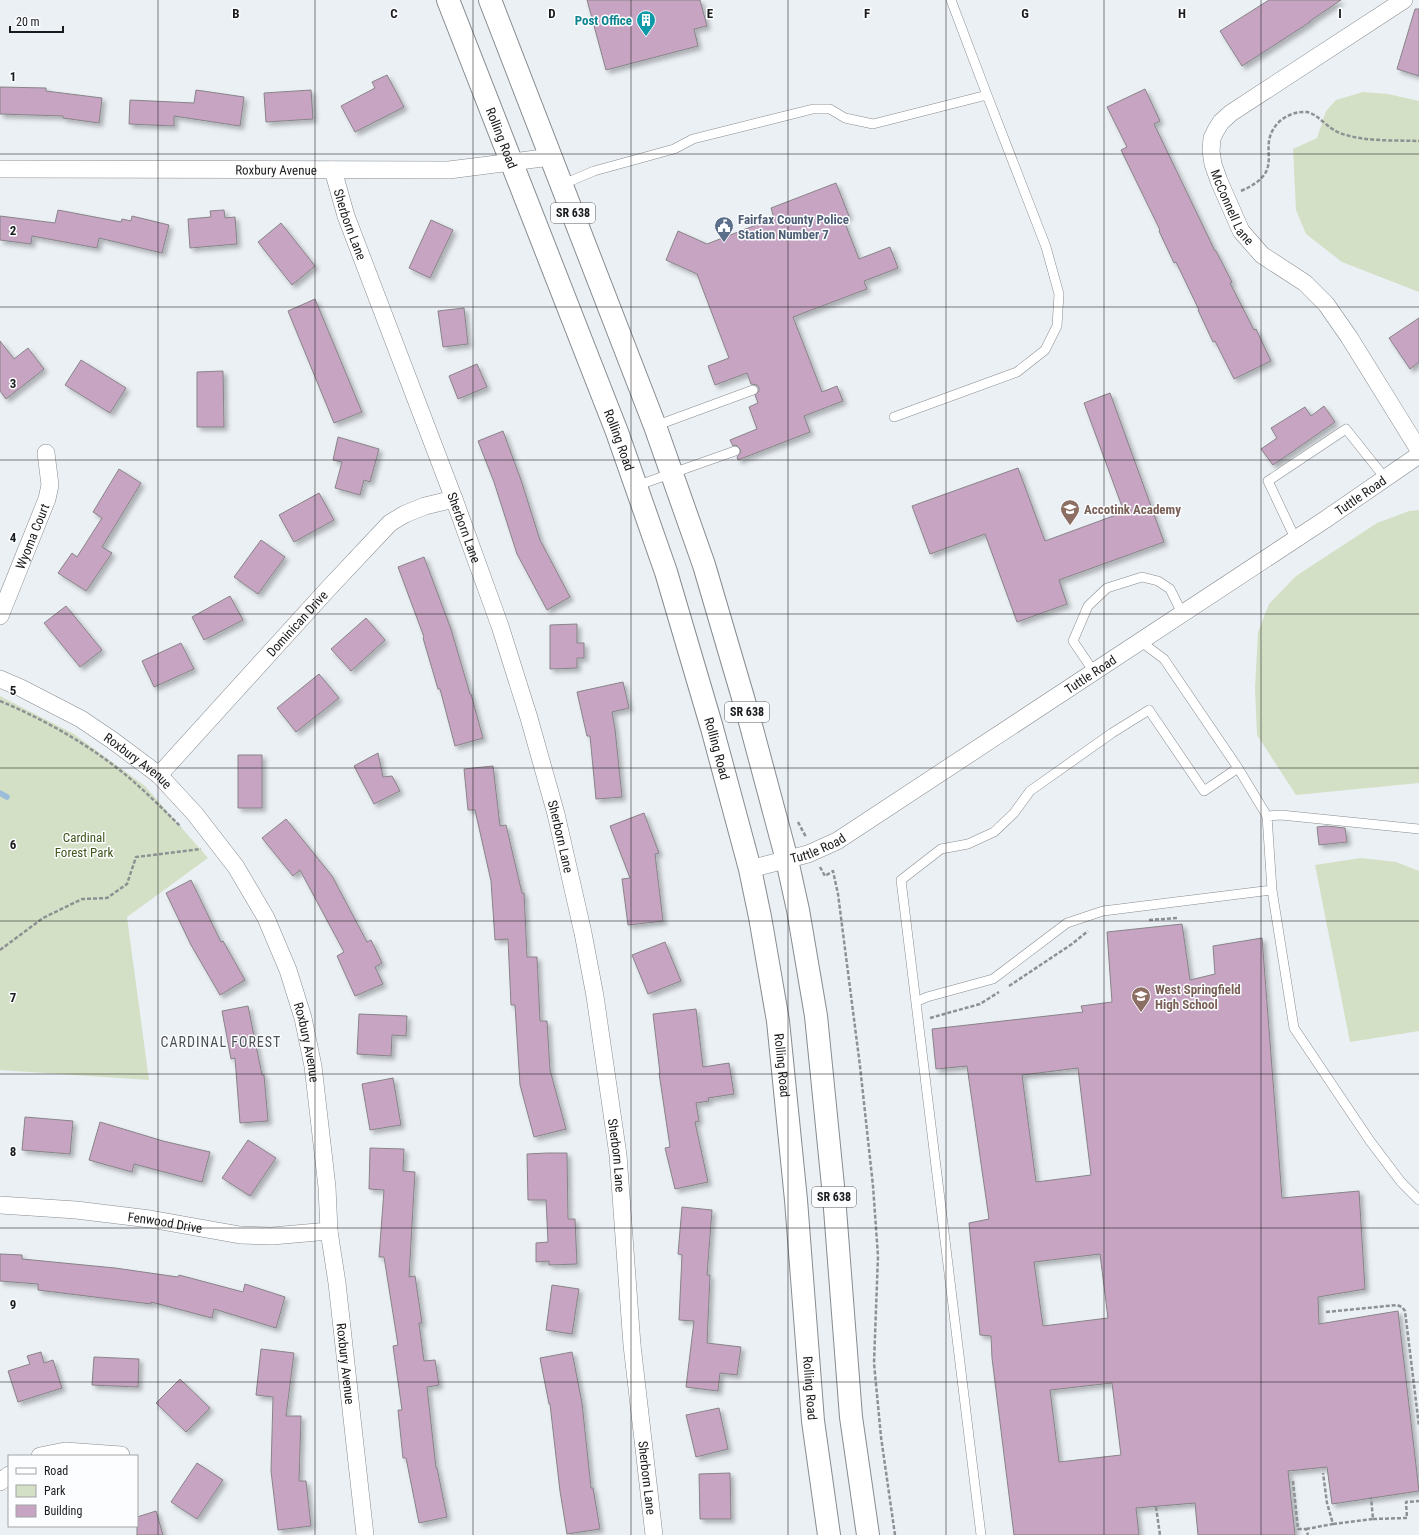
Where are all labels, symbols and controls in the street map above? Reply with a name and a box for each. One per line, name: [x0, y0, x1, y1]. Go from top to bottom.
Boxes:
text: B: [232, 6, 240, 21]
text: C: [390, 6, 398, 21]
text: D: [548, 6, 556, 21]
text: E: [707, 6, 714, 21]
text: F: [864, 6, 870, 21]
text: G: [1021, 6, 1029, 21]
text: H: [1178, 6, 1186, 21]
text: I: [1338, 6, 1342, 21]
scale bar: [10, 8, 63, 34]
building icon: Post Office: [635, 9, 657, 37]
place label: Post Office: [575, 13, 632, 28]
text: 20 m: [16, 15, 40, 29]
text: 1: [10, 69, 16, 84]
street label: Rolling Road: [483, 105, 521, 170]
street label: Roxbury Avenue: [235, 162, 317, 177]
street label: McConnell Lane: [1208, 167, 1257, 248]
street label: Sherborn Lane: [331, 187, 369, 262]
road number: SR 638: [551, 203, 595, 223]
place label: Fairfax County Police Station Number 7: [738, 212, 849, 242]
public building icon: Fairfax County Police Station Number 7: [713, 215, 735, 243]
text: 2: [10, 223, 17, 238]
text: 3: [10, 376, 16, 391]
street label: Rolling Road: [601, 407, 637, 472]
street label: Tuttle Road: [1332, 473, 1389, 518]
street label: Sherborn Lane: [445, 490, 484, 565]
school or university icon: Accotink Academy: [1059, 498, 1081, 526]
street label: Wyoma Court: [12, 501, 52, 571]
place label: Accotink Academy: [1084, 502, 1181, 517]
text: 4: [10, 530, 17, 545]
street label: Dominican Drive: [263, 587, 330, 659]
street label: Tuttle Road: [1062, 652, 1119, 697]
text: 5: [10, 683, 17, 698]
road number: SR 638: [725, 702, 769, 722]
street label: Rolling Road: [702, 715, 733, 781]
street label: Roxbury Avenue: [101, 729, 175, 791]
street label: Sherborn Lane: [545, 798, 577, 874]
park label: Cardinal Forest Park: [55, 830, 113, 860]
street label: Tuttle Road: [789, 830, 848, 866]
text: 6: [10, 837, 17, 852]
place label: West Springfield High School: [1155, 982, 1241, 1012]
school or university icon: West Springfield High School: [1130, 985, 1152, 1013]
text: 7: [10, 990, 17, 1005]
street label: Roxbury Avenue: [291, 1000, 322, 1083]
street label: Rolling Road: [772, 1033, 793, 1098]
district label: CARDINAL FOREST: [161, 1034, 281, 1050]
street label: Sherborn Lane: [605, 1117, 628, 1193]
text: 8: [10, 1144, 16, 1159]
road number: SR 638: [812, 1187, 856, 1207]
street label: Fenwood Drive: [127, 1209, 203, 1236]
text: 9: [10, 1297, 16, 1312]
street label: Roxbury Avenue: [334, 1322, 358, 1405]
street label: Rolling Road: [801, 1355, 820, 1421]
street label: Sherborn Lane: [636, 1440, 659, 1515]
legend: [8, 1455, 138, 1527]
text: Road: [44, 1464, 68, 1478]
text: Park: [44, 1484, 66, 1498]
text: Building: [44, 1504, 82, 1518]

